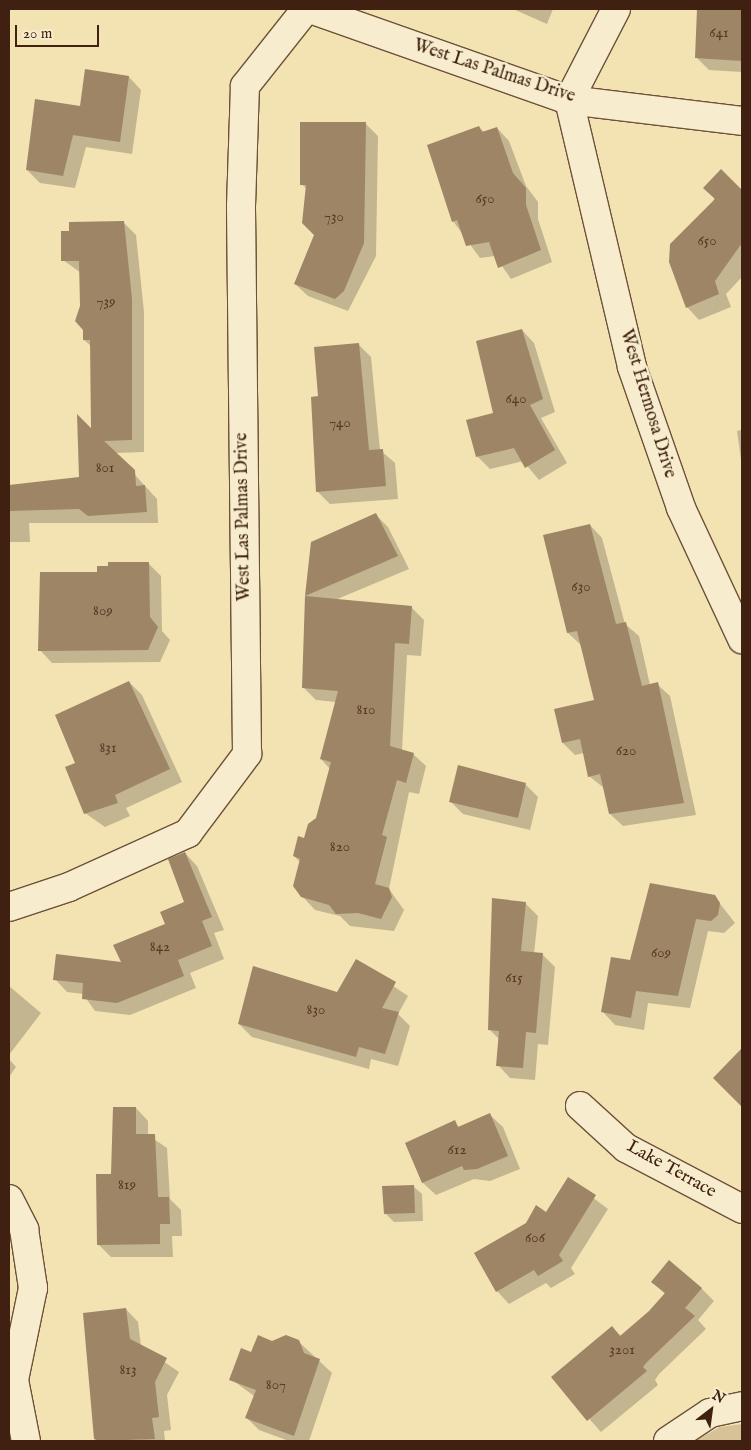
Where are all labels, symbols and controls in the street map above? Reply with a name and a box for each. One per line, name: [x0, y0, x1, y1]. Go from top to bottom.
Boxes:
scale bar: [18, 15, 101, 47]
text: 20 m: [23, 24, 52, 43]
house number: 641: [709, 24, 729, 42]
street label: West Las Palmas Drive: [410, 36, 578, 108]
house number: 650: [475, 190, 495, 208]
house number: 730: [324, 208, 344, 226]
house number: 650: [697, 232, 717, 250]
house number: 739: [96, 293, 116, 311]
street label: West Hermosa Drive: [614, 327, 680, 481]
house number: 640: [505, 390, 527, 408]
house number: 740: [329, 414, 351, 432]
street label: West Las Palmas Drive: [232, 432, 256, 602]
house number: 801: [96, 459, 114, 477]
house number: 630: [571, 578, 591, 596]
house number: 809: [93, 602, 113, 620]
house number: 810: [357, 701, 375, 719]
house number: 831: [99, 739, 117, 757]
house number: 620: [616, 742, 636, 760]
house number: 820: [330, 838, 350, 856]
house number: 842: [150, 938, 170, 956]
house number: 609: [651, 944, 671, 962]
house number: 615: [505, 969, 523, 987]
house number: 830: [307, 1001, 325, 1019]
street label: Lake Terrace: [622, 1137, 720, 1203]
house number: 612: [448, 1141, 466, 1159]
house number: 819: [118, 1176, 136, 1194]
house number: 606: [525, 1229, 545, 1247]
house number: 3201: [609, 1341, 635, 1359]
house number: 813: [119, 1361, 137, 1379]
house number: 807: [266, 1376, 286, 1394]
north arrow: [686, 1385, 736, 1435]
text: N: [709, 1386, 728, 1408]

